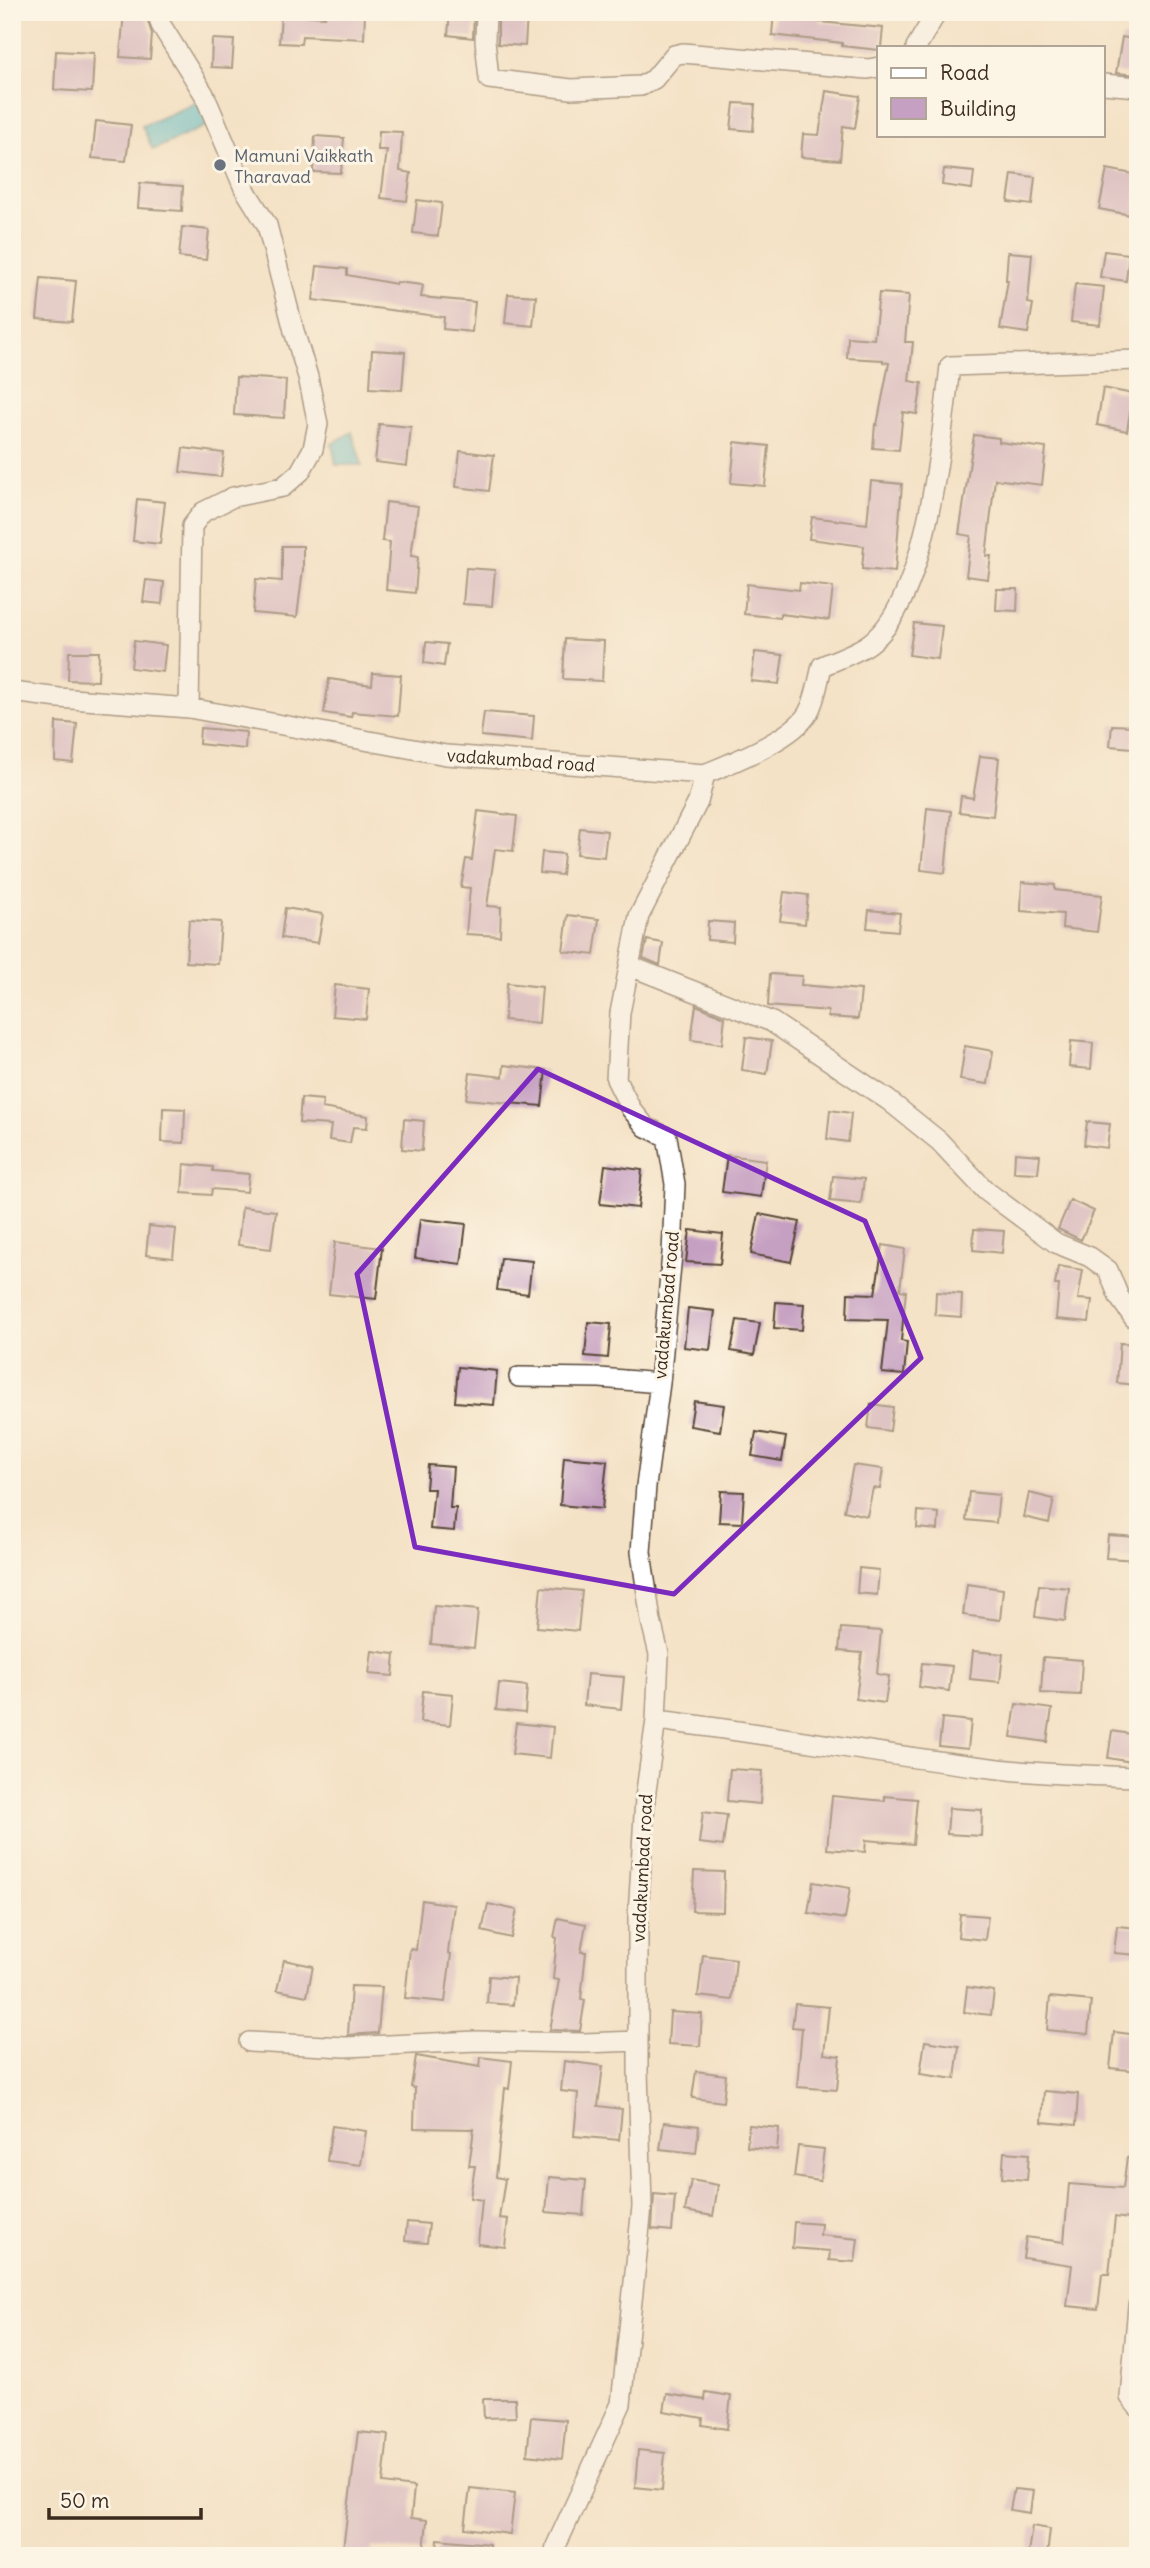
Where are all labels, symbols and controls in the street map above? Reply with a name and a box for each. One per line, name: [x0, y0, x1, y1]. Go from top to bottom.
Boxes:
legend: [877, 46, 1104, 136]
text: Road: [940, 59, 989, 86]
text: Building: [940, 95, 1016, 122]
place label: Mamuni Vaikkath Tharavad: [234, 144, 373, 188]
marker: Mamuni Vaikkath Tharavad: [212, 157, 228, 173]
street label: vadakumbad road: [446, 743, 596, 777]
street label: vadakumbad road: [648, 1230, 684, 1380]
street label: vadakumbad road: [627, 1793, 657, 1943]
scale bar: [49, 2477, 201, 2521]
text: 50 m: [60, 2487, 109, 2514]

